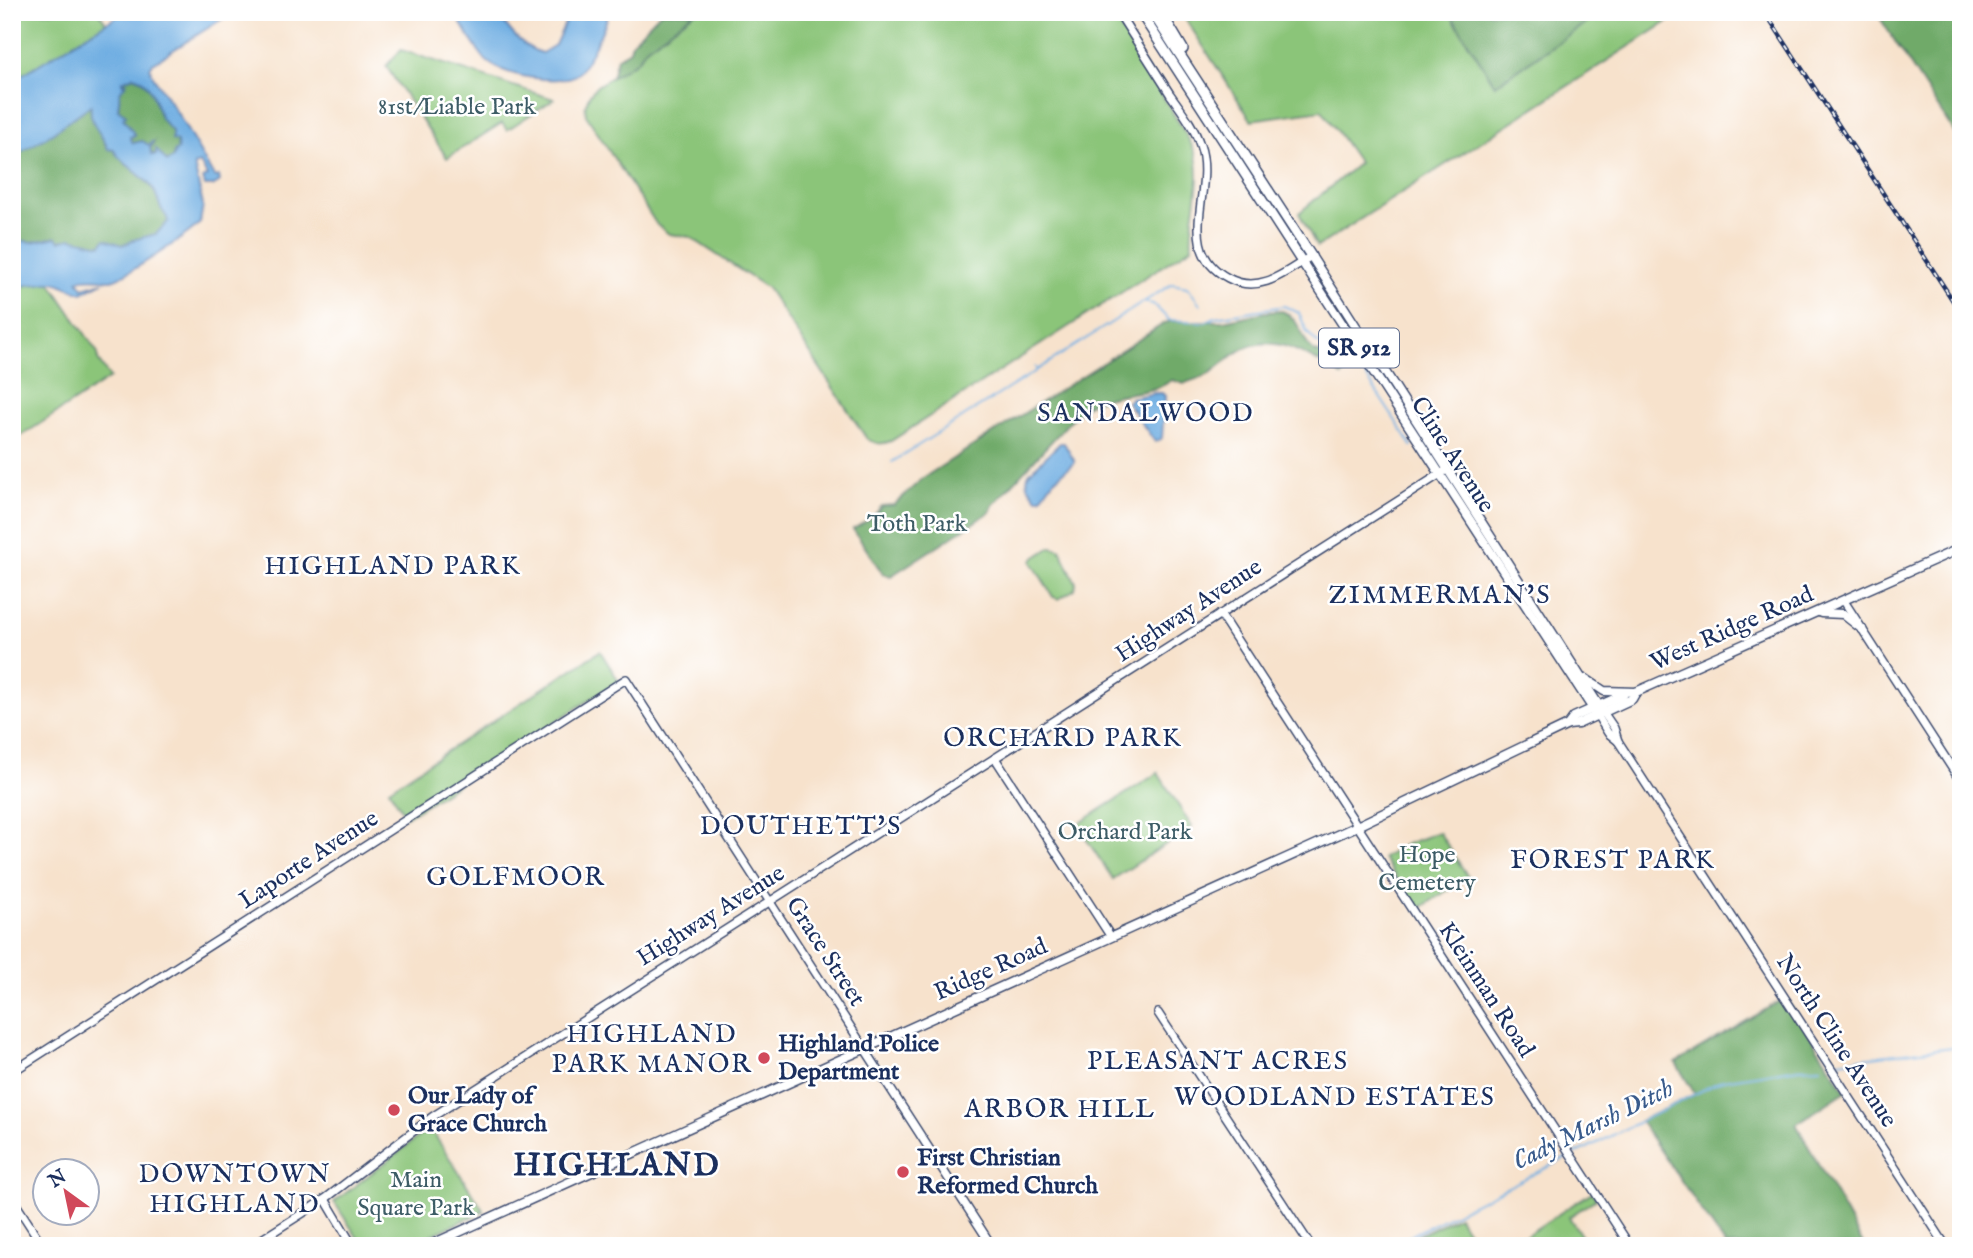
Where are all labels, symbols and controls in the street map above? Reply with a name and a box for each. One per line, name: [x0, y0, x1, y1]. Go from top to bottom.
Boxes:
park label: 81st/Liable Park: [378, 92, 536, 123]
road number: SR 912: [1319, 328, 1399, 368]
street label: Cline Avenue: [1403, 391, 1501, 519]
district label: SANDALWOOD: [1037, 397, 1255, 430]
park label: Toth Park: [867, 509, 967, 540]
district label: HIGHLAND PARK: [264, 550, 522, 583]
street label: Highway Avenue: [1110, 552, 1268, 670]
district label: ZIMMERMAN'S: [1329, 579, 1551, 612]
street label: West Ridge Road: [1646, 579, 1819, 679]
district label: ORCHARD PARK: [943, 722, 1183, 755]
street label: Laporte Avenue: [233, 803, 385, 917]
district label: DOUTHETT'S: [700, 810, 902, 843]
park label: Orchard Park: [1058, 817, 1192, 848]
park label: Hope Cemetery: [1378, 840, 1476, 899]
district label: FOREST PARK: [1510, 844, 1716, 877]
street label: Highway Avenue: [631, 858, 791, 974]
district label: GOLFMOOR: [426, 861, 606, 894]
street label: Grace Street: [778, 891, 872, 1013]
street label: Kleinman Road: [1431, 916, 1541, 1064]
street label: Ridge Road: [930, 931, 1053, 1009]
street label: North Cline Avenue: [1768, 948, 1904, 1134]
district label: HIGHLAND PARK MANOR: [551, 1018, 753, 1081]
place label: Highland Police Department: [778, 1029, 939, 1088]
district label: PLEASANT ACRES: [1087, 1045, 1349, 1078]
marker: Highland Police Department: [756, 1050, 772, 1066]
water label: Cady Marsh Ditch: [1507, 1072, 1679, 1178]
place label: Our Lady of Grace Church: [408, 1081, 547, 1140]
district label: WOODLAND ESTATES: [1174, 1081, 1496, 1114]
district label: ARBOR HILL: [963, 1093, 1156, 1126]
marker: Our Lady of Grace Church: [386, 1102, 402, 1118]
place label: First Christian Reformed Church: [917, 1143, 1098, 1202]
district label: HIGHLAND: [513, 1146, 721, 1187]
north arrow: [32, 1156, 102, 1226]
district label: DOWNTOWN HIGHLAND: [139, 1158, 331, 1221]
marker: First Christian Reformed Church: [895, 1164, 911, 1180]
text: N: [44, 1165, 72, 1195]
park label: Main Square Park: [357, 1165, 475, 1224]

